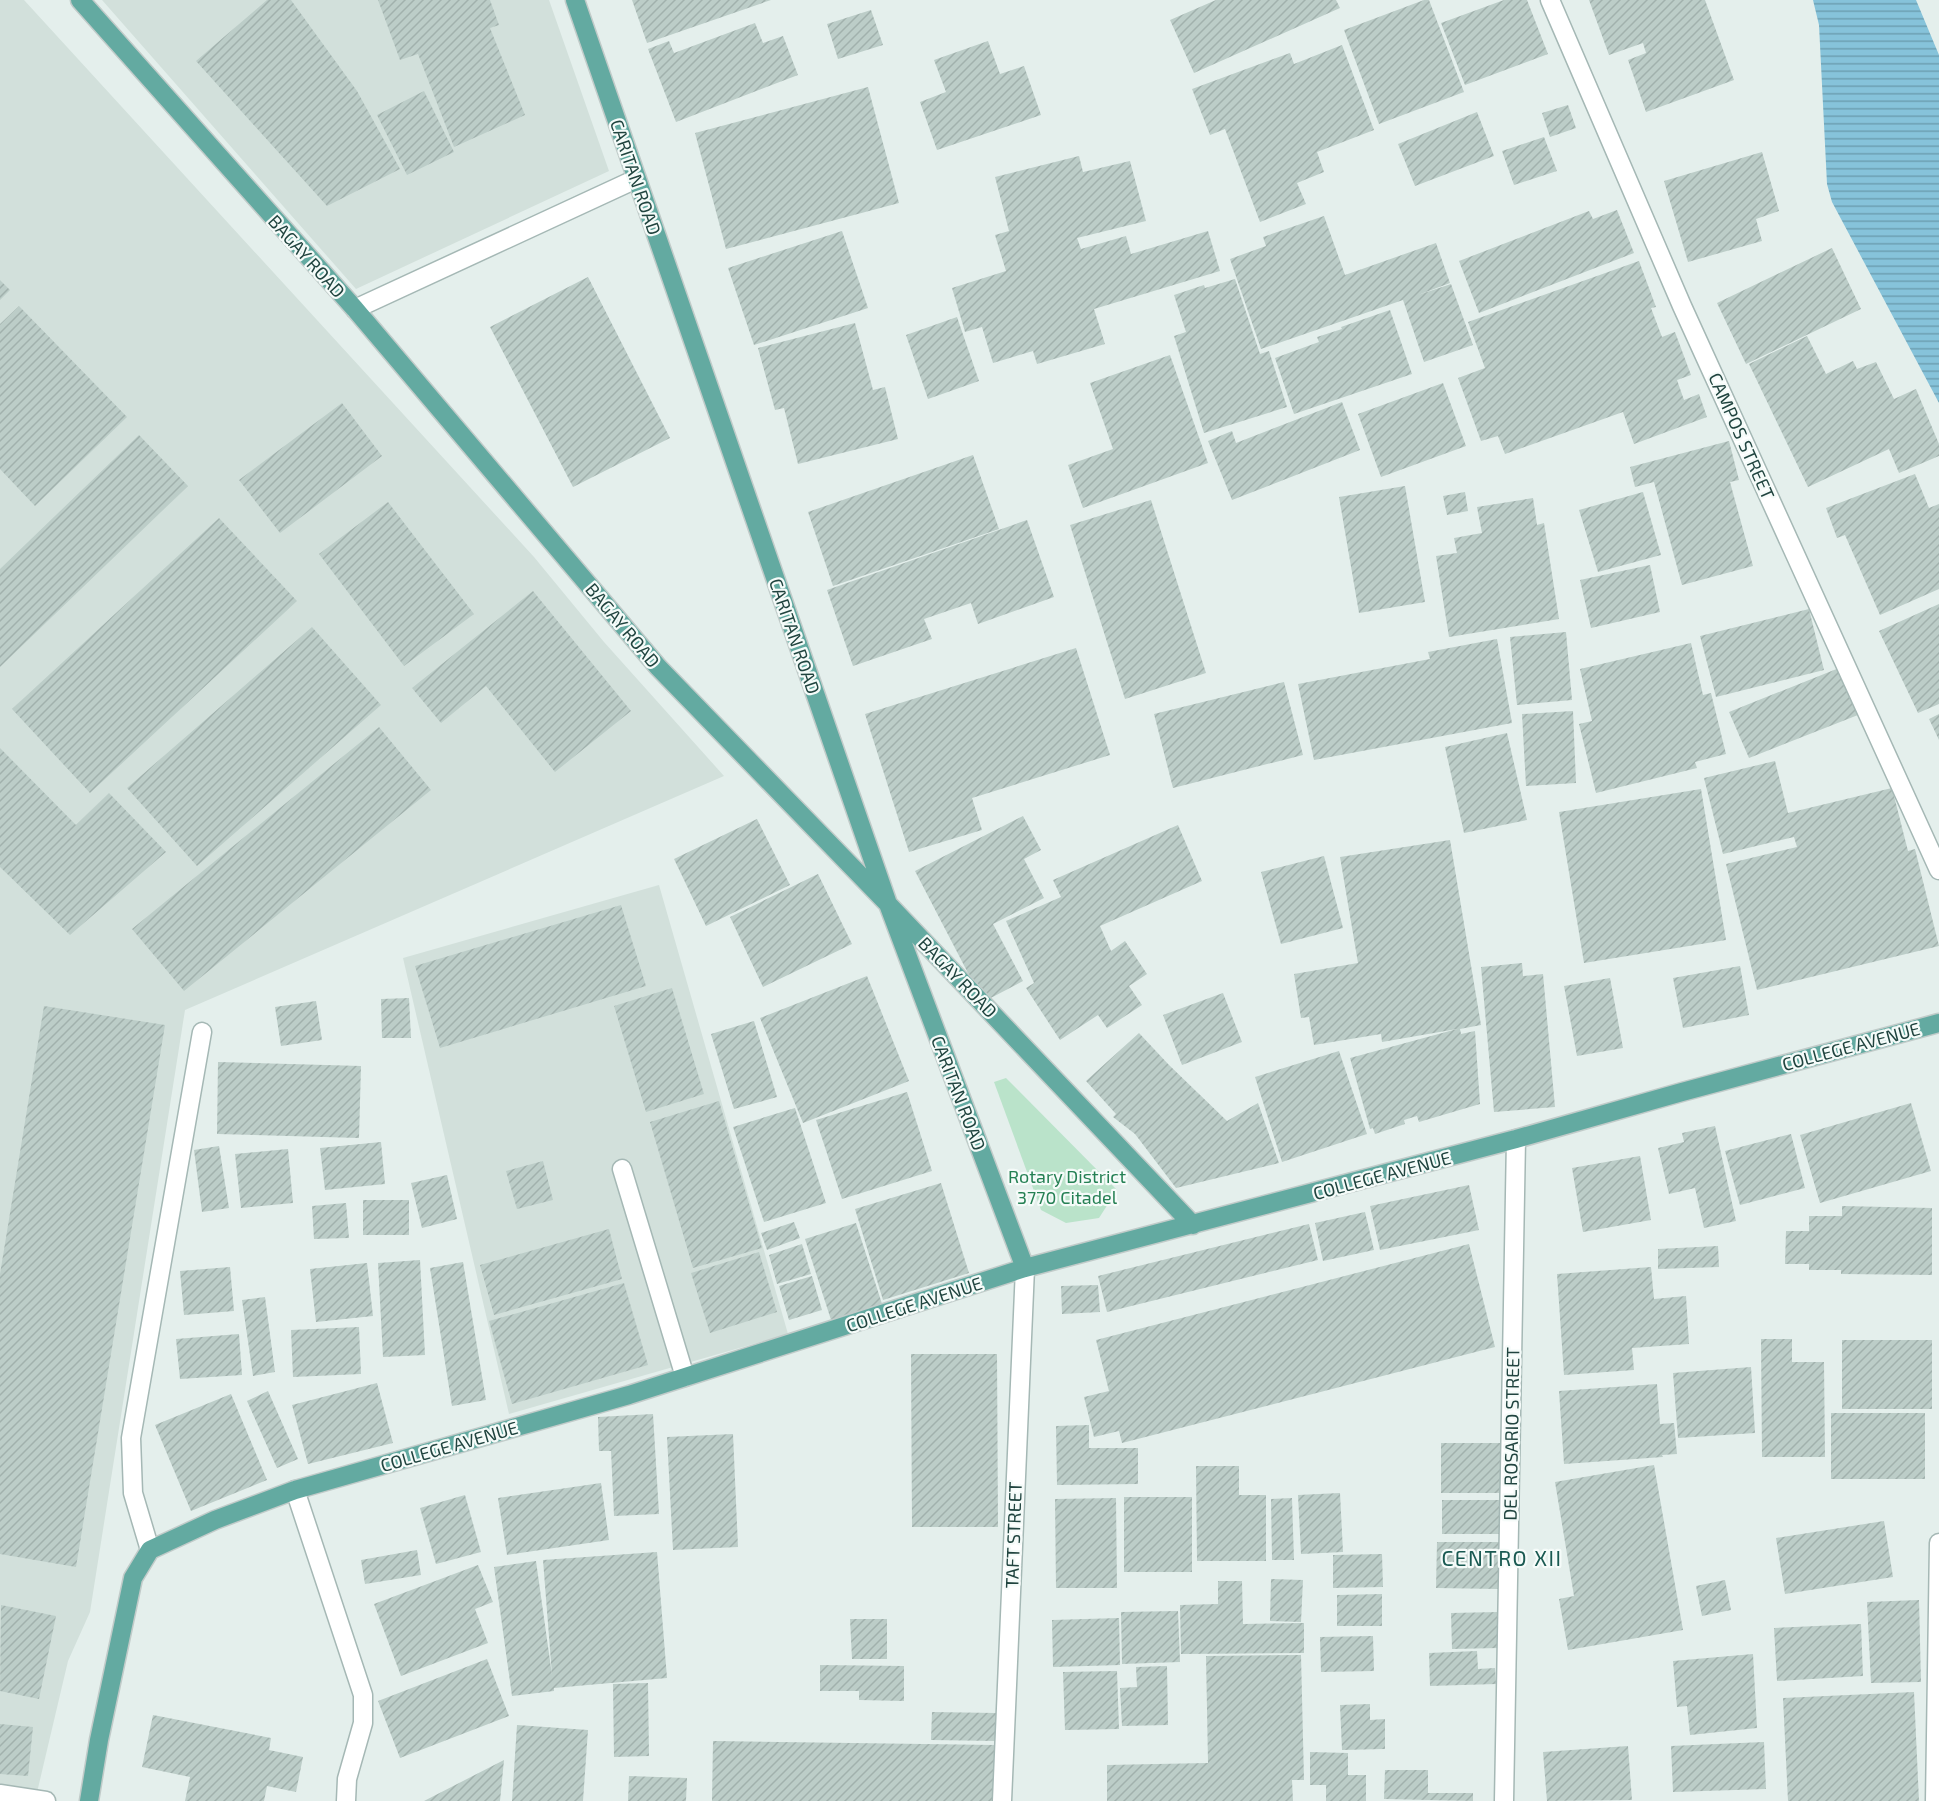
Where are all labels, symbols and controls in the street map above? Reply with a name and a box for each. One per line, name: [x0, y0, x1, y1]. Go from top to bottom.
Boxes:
street label: CARITAN ROAD: [606, 116, 666, 238]
street label: BAGAY ROAD: [264, 210, 350, 302]
street label: CAMPOS STREET: [1704, 369, 1780, 503]
street label: CARITAN ROAD: [765, 575, 825, 697]
street label: BAGAY ROAD: [581, 578, 665, 672]
street label: BAGAY ROAD: [914, 932, 1002, 1022]
street label: COLLEGE AVENUE: [1780, 1017, 1922, 1075]
street label: CARITAN ROAD: [927, 1033, 991, 1153]
street label: COLLEGE AVENUE: [1311, 1146, 1453, 1204]
park label: Rotary District 3770 Citadel: [1008, 1165, 1126, 1208]
street label: COLLEGE AVENUE: [843, 1272, 985, 1336]
street label: DEL ROSARIO STREET: [1498, 1347, 1524, 1521]
street label: COLLEGE AVENUE: [378, 1416, 520, 1476]
street label: TAFT STREET: [1000, 1481, 1026, 1589]
district label: CENTRO XII: [1441, 1545, 1563, 1570]

